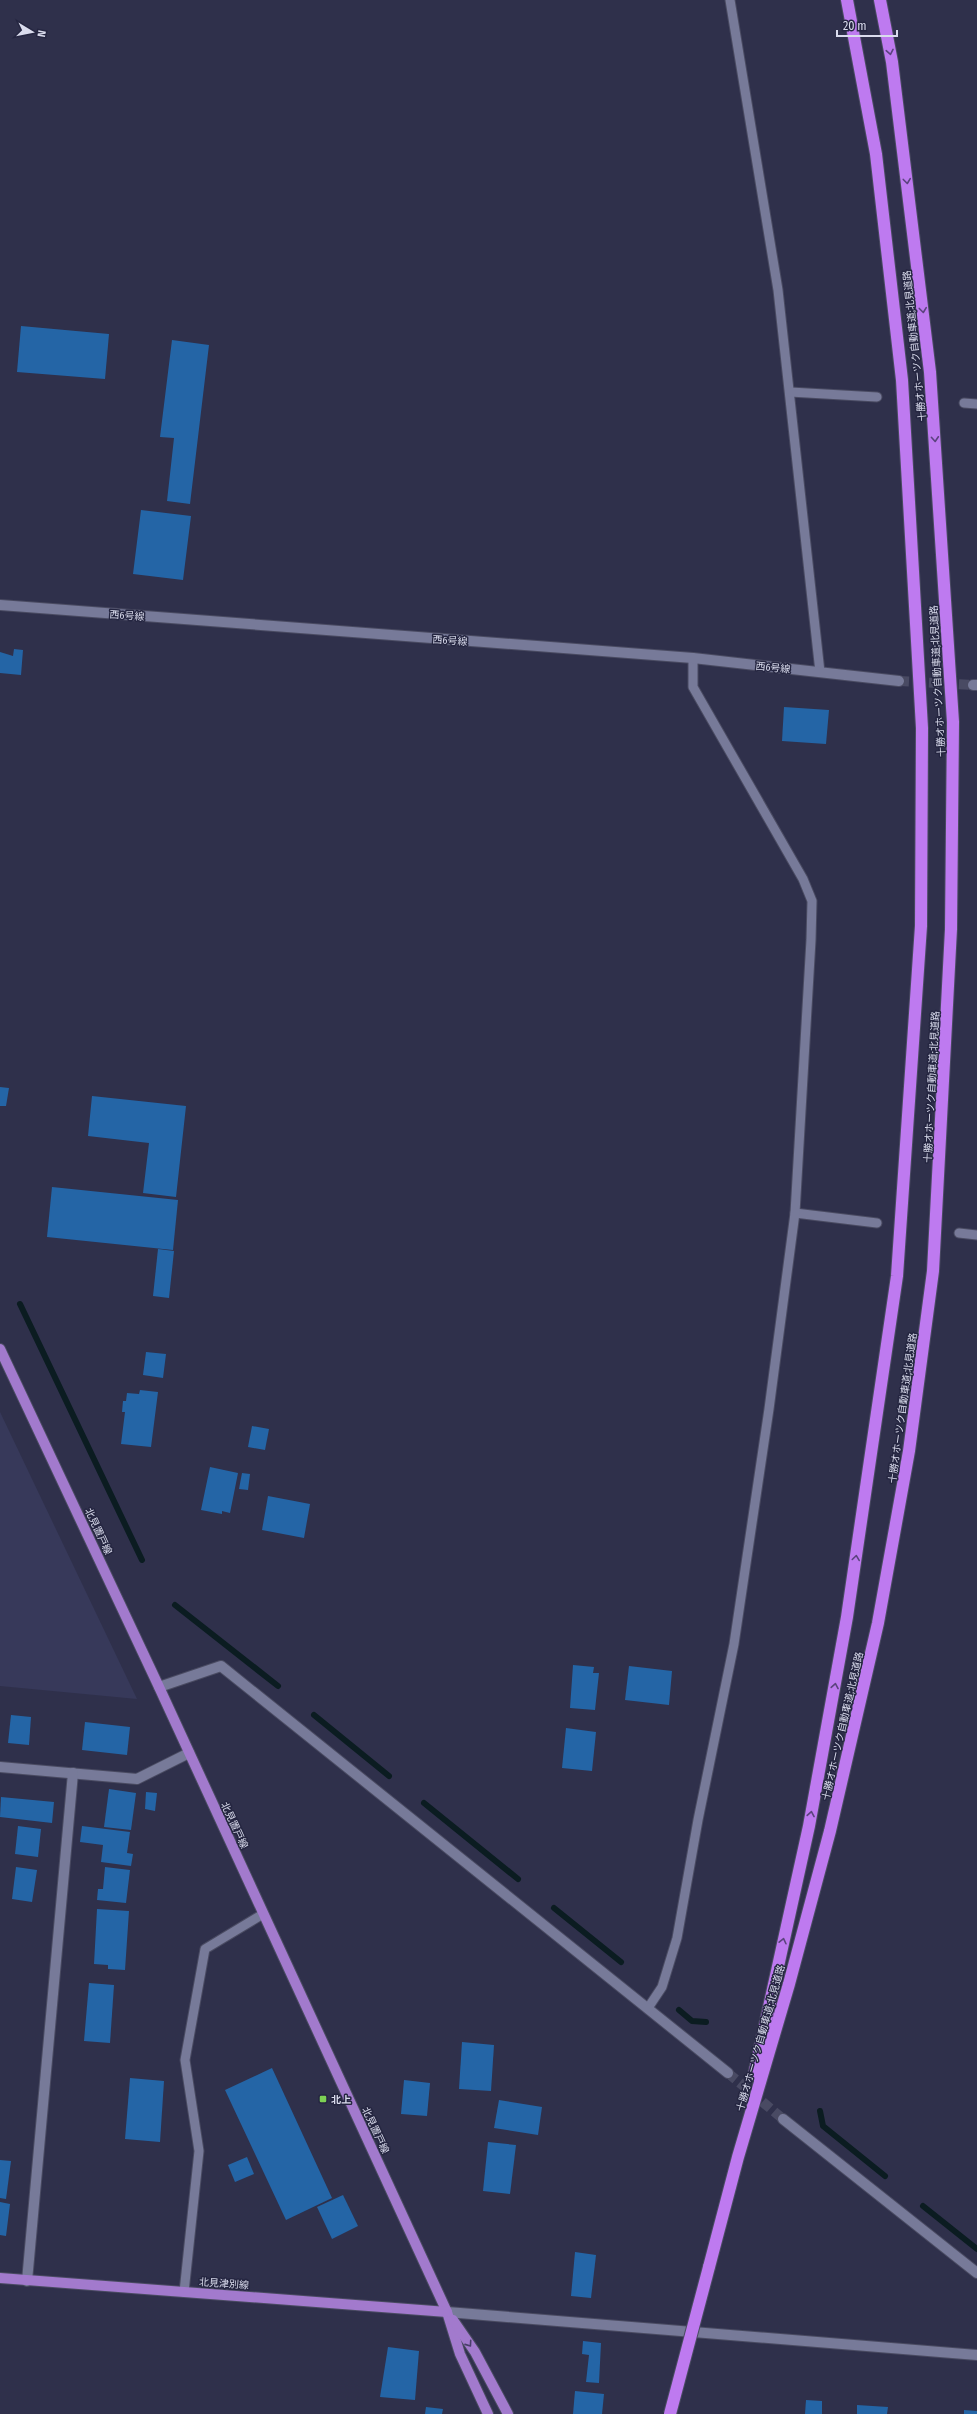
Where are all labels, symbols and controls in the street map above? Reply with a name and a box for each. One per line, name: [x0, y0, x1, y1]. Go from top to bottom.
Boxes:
north arrow: [12, 12, 52, 52]
scale bar: [837, 12, 897, 38]
text: 20 m: [843, 19, 867, 33]
text: N: [34, 29, 48, 38]
one-way arrow: [886, 49, 894, 55]
one-way arrow: [902, 178, 911, 184]
street label: 十勝オホーツク自動車道;北見道路: [901, 270, 929, 422]
one-way arrow: [918, 307, 927, 313]
one-way arrow: [930, 436, 939, 442]
street label: 十勝オホーツク自動車道;北見道路: [928, 605, 948, 757]
street label: 西6号線: [109, 609, 145, 623]
street label: 西6号線: [432, 634, 468, 648]
street label: 西6号線: [755, 660, 791, 676]
street label: 十勝オホーツク自動車道;北見道路: [922, 1011, 942, 1163]
street label: 十勝オホーツク自動車道;北見道路: [886, 1332, 920, 1484]
street label: 北見置戸線: [82, 1506, 114, 1557]
one-way arrow: [851, 1555, 860, 1561]
street label: 十勝オホーツク自動車道;北見道路: [820, 1651, 866, 1802]
one-way arrow: [830, 1683, 838, 1689]
street label: 北見置戸線: [218, 1800, 250, 1851]
one-way arrow: [806, 1811, 815, 1817]
one-way arrow: [778, 1937, 786, 1944]
street label: 十勝オホーツク自動車道;北見道路: [734, 1964, 788, 2113]
marker: 北上: [318, 2094, 328, 2104]
place label: 北上: [331, 2094, 351, 2106]
street label: 北見置戸線: [359, 2105, 391, 2156]
street label: 北見津別線: [199, 2276, 249, 2292]
one-way arrow: [464, 2340, 472, 2347]

